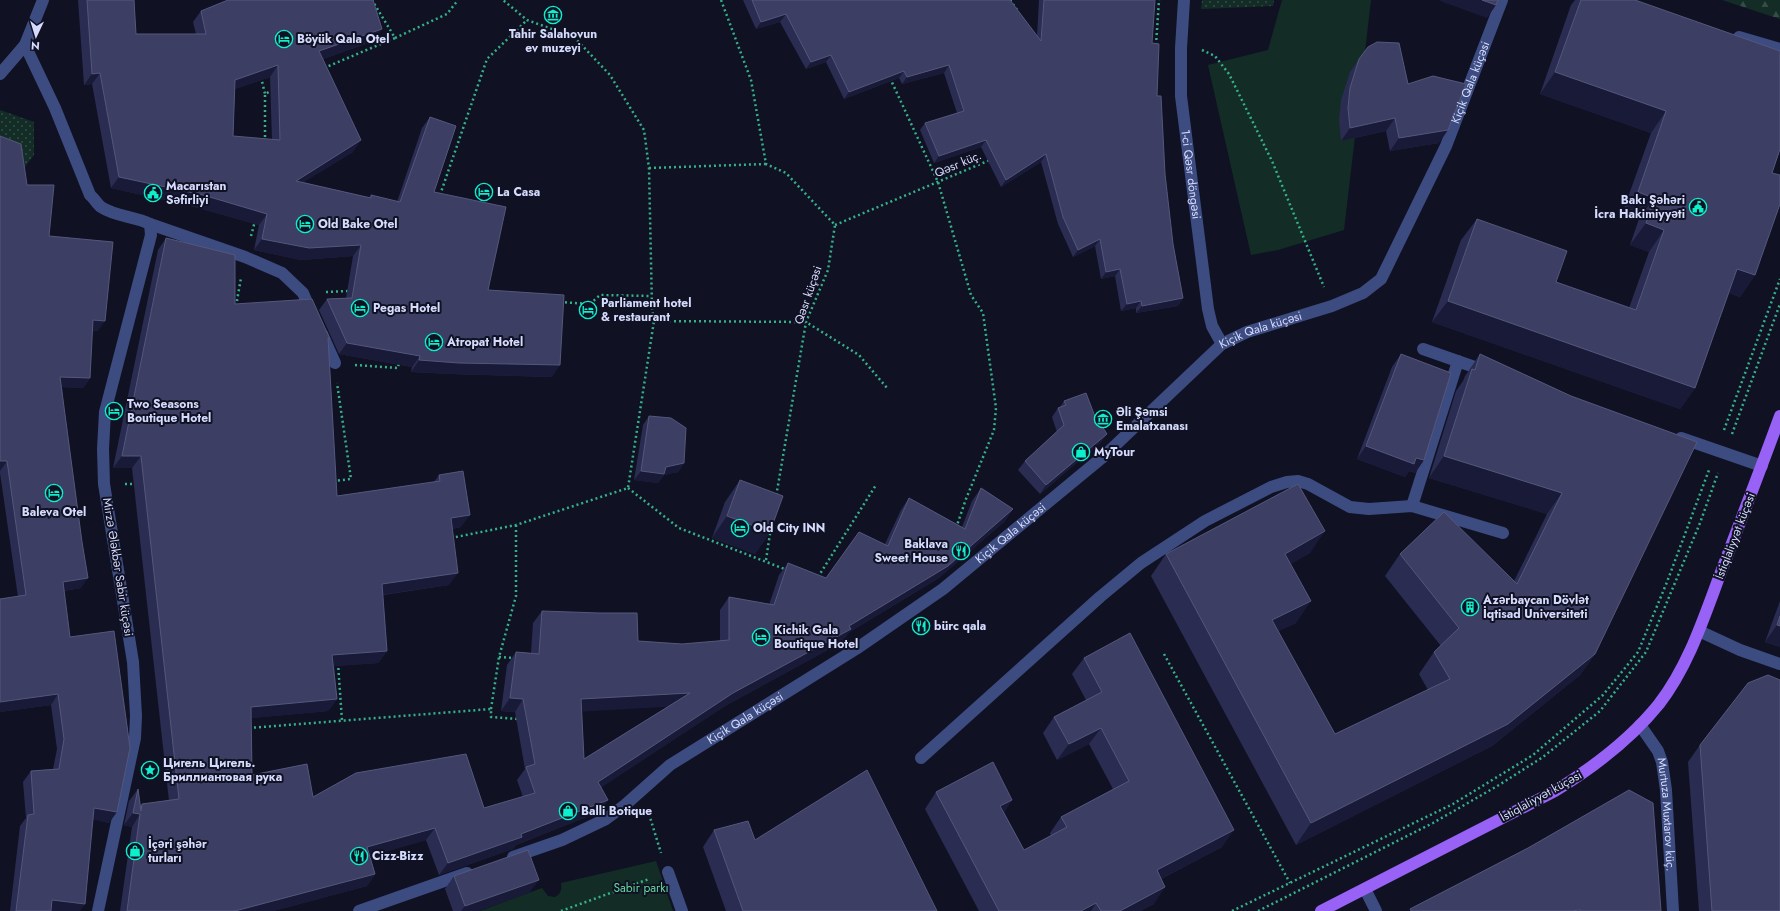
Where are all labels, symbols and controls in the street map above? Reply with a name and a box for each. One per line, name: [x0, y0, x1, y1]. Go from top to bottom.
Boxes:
museum icon: Tahir Salahovun ev muzeyi: [543, 5, 563, 25]
north arrow: [16, 16, 56, 56]
place label: Tahir Salahovun ev muzeyi: [509, 25, 597, 57]
hotel icon: Böyük Qala Otel: [274, 29, 294, 49]
place label: Böyük Qala Otel: [297, 30, 389, 48]
text: N: [30, 38, 40, 54]
street label: Kiçik Qala küçəsi: [1446, 39, 1494, 126]
street label: 1-ci Qəsr döngəsi: [1176, 128, 1206, 220]
street label: Qəsr küç.: [932, 146, 984, 182]
place label: Macarıstan Səfirliyi: [166, 177, 227, 209]
hotel icon: La Casa: [474, 182, 494, 202]
public building icon: Macarıstan Səfirliyi: [143, 183, 163, 203]
place label: La Casa: [497, 183, 540, 201]
place label: Bakı Şəhəri İcra Hakimiyyəti: [1594, 191, 1685, 223]
public building icon: Bakı Şəhəri İcra Hakimiyyəti: [1688, 197, 1708, 217]
hotel icon: Old Bake Otel: [295, 214, 315, 234]
place label: Old Bake Otel: [318, 215, 398, 233]
street label: Qəsr küçəsi: [790, 263, 826, 327]
place label: Parliament hotel & restaurant: [601, 294, 691, 326]
hotel icon: Pegas Hotel: [350, 298, 370, 318]
place label: Pegas Hotel: [373, 299, 440, 317]
hotel icon: Parliament hotel & restaurant: [578, 300, 598, 320]
street label: Kiçik Qala küçəsi: [1216, 307, 1304, 353]
hotel icon: Atropat Hotel: [424, 332, 444, 352]
place label: Atropat Hotel: [446, 333, 523, 351]
place label: Two Seasons Boutique Hotel: [127, 395, 211, 427]
hotel icon: Two Seasons Boutique Hotel: [104, 401, 124, 421]
place label: Əli Şəmsi Emalatxanası: [1116, 403, 1188, 435]
museum icon: Əli Şəmsi Emalatxanası: [1093, 409, 1113, 429]
shop icon: MyTour: [1071, 442, 1091, 462]
place label: MyTour: [1094, 443, 1135, 461]
hotel icon: Baleva Otel: [44, 483, 64, 503]
street label: İstiqlaliyyət küçəsi: [1710, 490, 1760, 582]
street label: Mirzə Ələkbər Sabir küçəsi: [98, 496, 138, 638]
street label: Kiçik Qala küçəsi: [971, 498, 1050, 568]
place label: Baleva Otel: [22, 503, 86, 521]
hotel icon: Old City INN: [730, 518, 750, 538]
place label: Old City INN: [753, 519, 825, 537]
place label: Baklava Sweet House: [875, 535, 948, 567]
restaurant icon: Baklava Sweet House: [951, 541, 971, 561]
place label: Azərbaycan Dövlət İqtisad Universiteti: [1482, 591, 1589, 623]
building icon: Azərbaycan Dövlət İqtisad Universiteti: [1460, 597, 1480, 617]
restaurant icon: bürc qala: [911, 616, 931, 636]
place label: bürc qala: [934, 617, 986, 635]
place label: Kichik Gala Boutique Hotel: [774, 621, 858, 653]
hotel icon: Kichik Gala Boutique Hotel: [751, 627, 771, 647]
street label: Kiçik Qala küçəsi: [703, 687, 787, 749]
place label: Цигель Цигель. Бриллиантовая рука: [163, 754, 282, 786]
street label: Murtuza Muxtarov küç.: [1652, 756, 1680, 872]
place icon: Цигель Цигель. Бриллиантовая рука: [140, 760, 160, 780]
street label: İstiqlaliyyət küçəsi: [1497, 766, 1585, 826]
shop icon: Balli Botique: [558, 801, 578, 821]
place label: Balli Botique: [581, 802, 652, 820]
place label: İçəri şəhər turları: [148, 835, 207, 867]
shop icon: İçəri şəhər turları: [125, 841, 145, 861]
restaurant icon: Cizz-Bizz: [349, 846, 369, 866]
place label: Cizz-Bizz: [372, 847, 424, 865]
park label: Sabir parkı: [613, 879, 669, 897]

